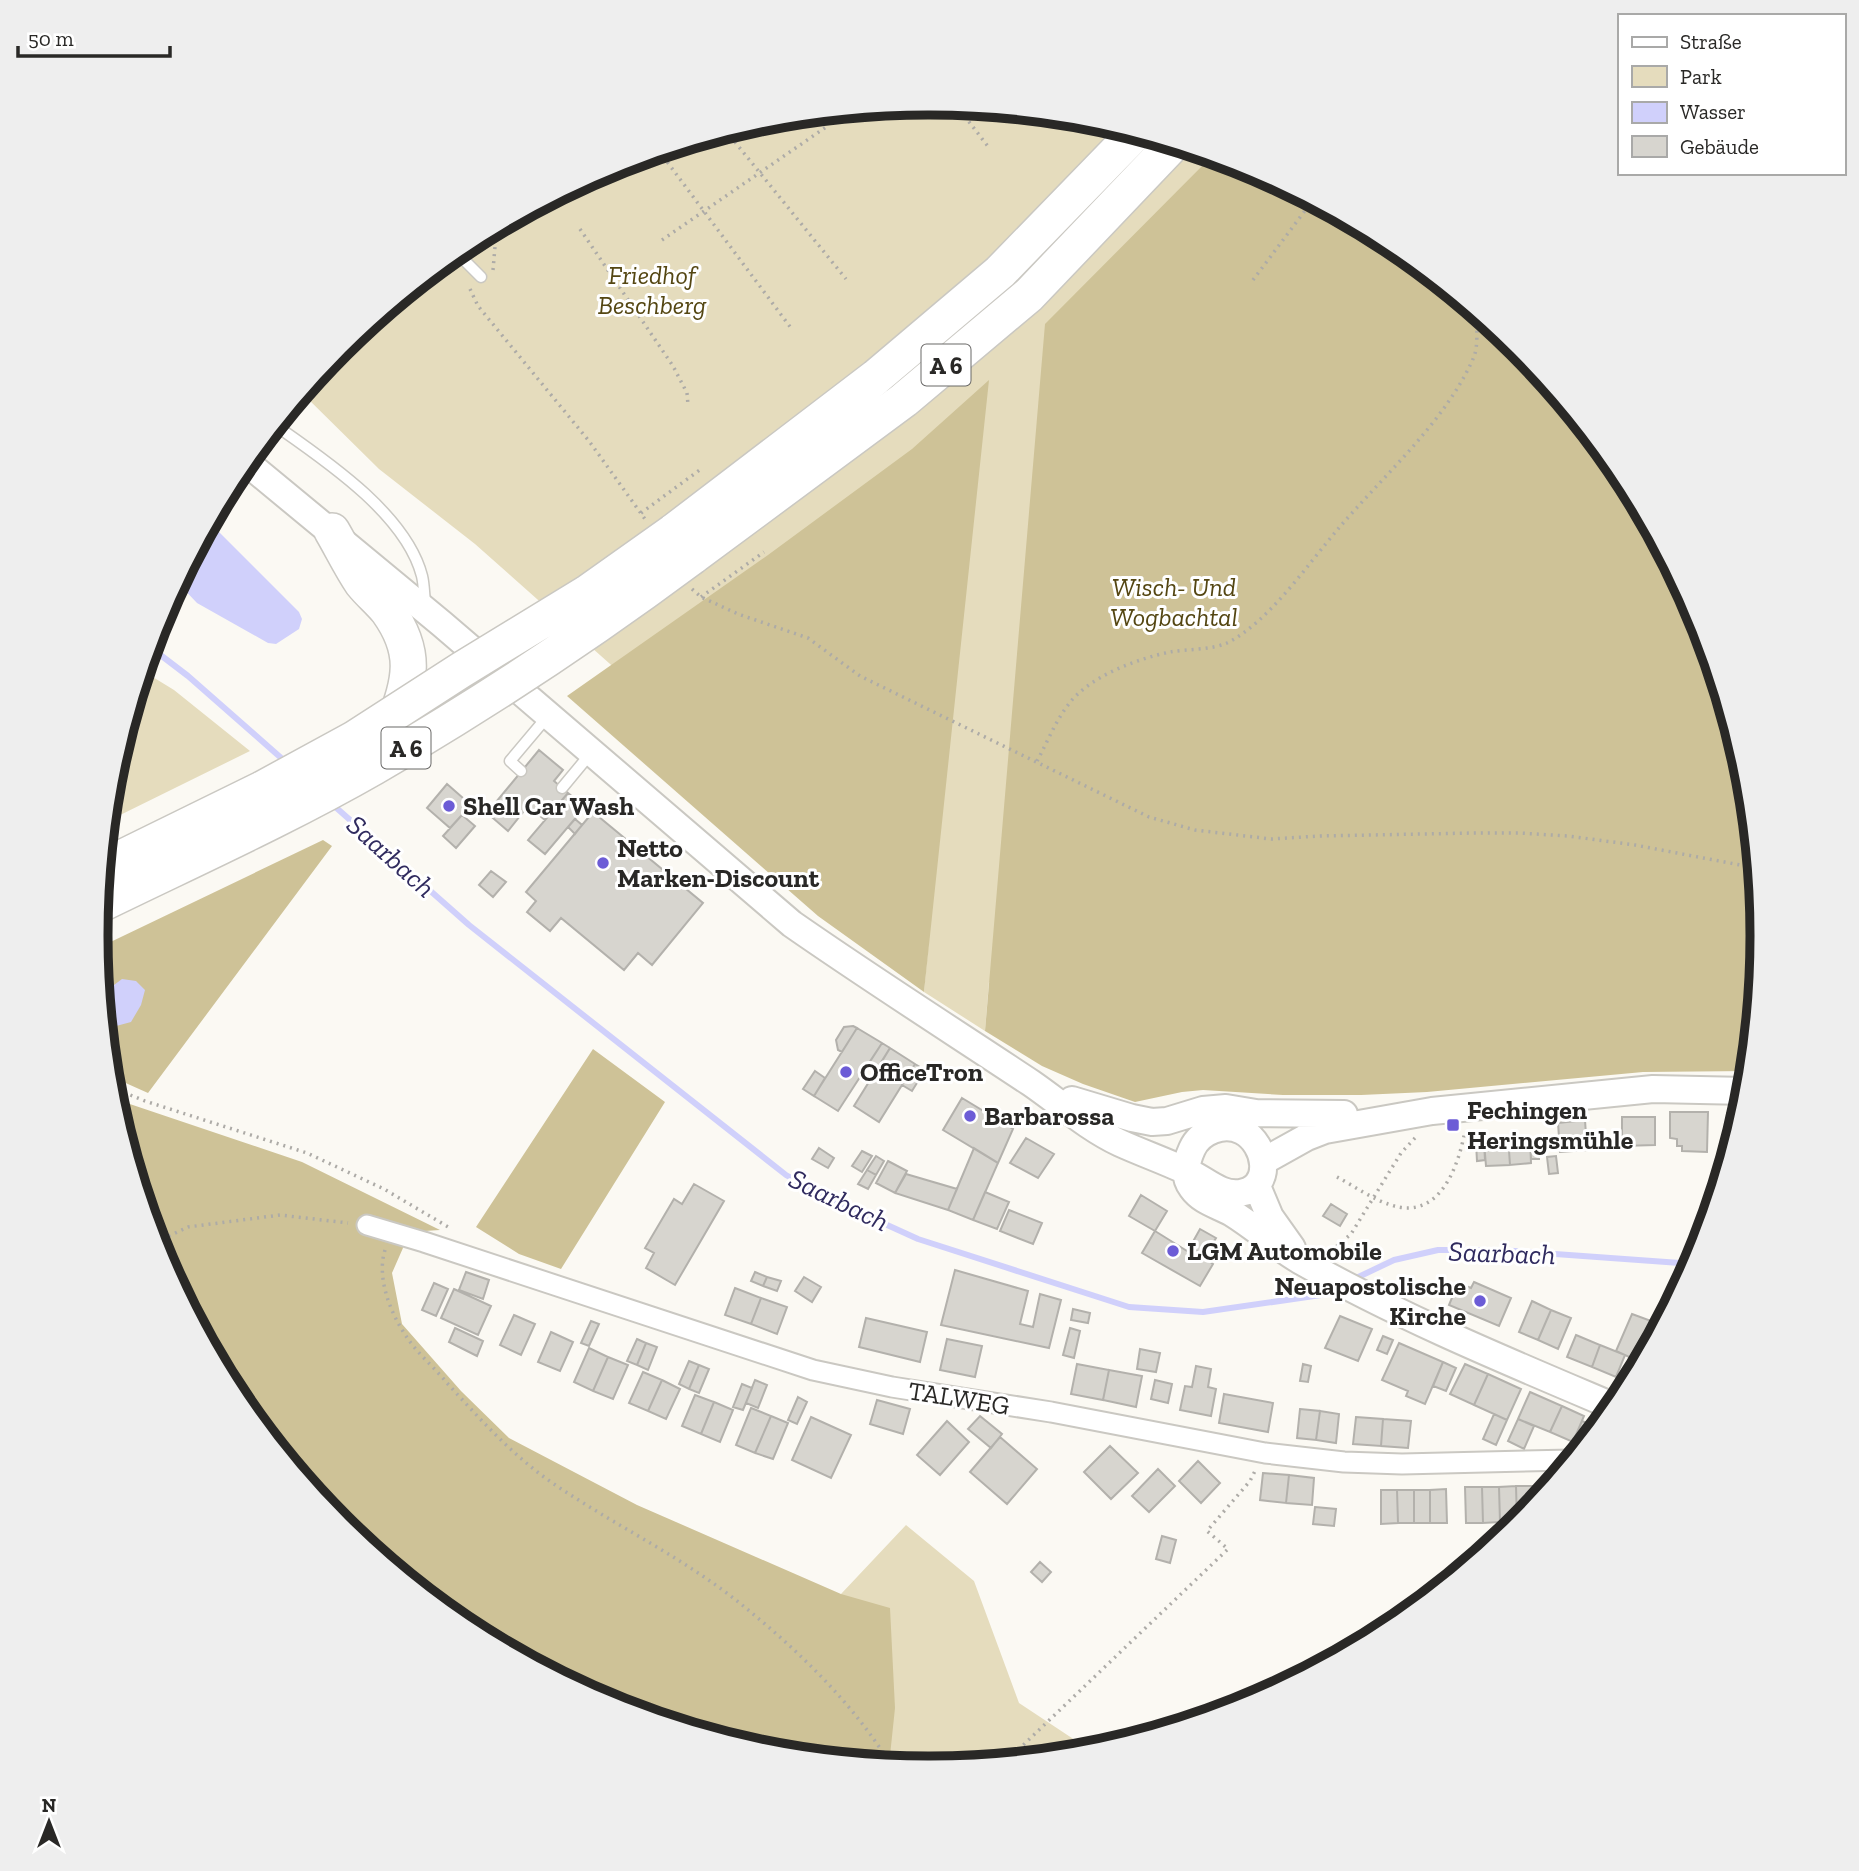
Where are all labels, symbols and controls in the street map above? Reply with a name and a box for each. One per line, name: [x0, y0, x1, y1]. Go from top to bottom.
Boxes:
scale bar: [18, 14, 170, 58]
legend: [1618, 14, 1845, 175]
text: 50 m: [28, 26, 74, 51]
text: Straße: [1680, 29, 1742, 54]
text: Park: [1680, 64, 1722, 89]
text: Wasser: [1680, 99, 1746, 124]
text: Gebäude: [1680, 134, 1759, 159]
park label: Friedhof Beschberg: [598, 259, 707, 321]
road number: A 6: [922, 344, 970, 386]
park label: Wisch- Und Wogbachtal: [1110, 571, 1238, 633]
road number: A 6: [382, 728, 430, 768]
place label: Shell Car Wash: [463, 790, 634, 822]
marker: Shell Car Wash: [441, 798, 457, 814]
water label: Saarbach: [340, 808, 442, 904]
place label: Netto Marken-Discount: [617, 832, 820, 894]
marker: Netto Marken-Discount: [595, 855, 611, 871]
place label: OfficeTron: [860, 1056, 984, 1088]
marker: OfficeTron: [838, 1064, 854, 1080]
place label: Fechingen Heringsmühle: [1467, 1094, 1634, 1156]
place label: Barbarossa: [984, 1100, 1114, 1132]
marker: Barbarossa: [962, 1108, 978, 1124]
marker: Fechingen Heringsmühle: [1445, 1117, 1461, 1133]
water label: Saarbach: [784, 1162, 894, 1238]
place label: LGM Automobile: [1187, 1235, 1382, 1267]
water label: Saarbach: [1448, 1235, 1556, 1271]
marker: LGM Automobile: [1165, 1243, 1181, 1259]
place label: Neuapostolische Kirche: [1275, 1270, 1466, 1332]
marker: Neuapostolische Kirche: [1472, 1293, 1488, 1309]
street label: TALWEG: [906, 1374, 1012, 1422]
north arrow: [14, 1787, 84, 1857]
text: N: [42, 1794, 56, 1817]

